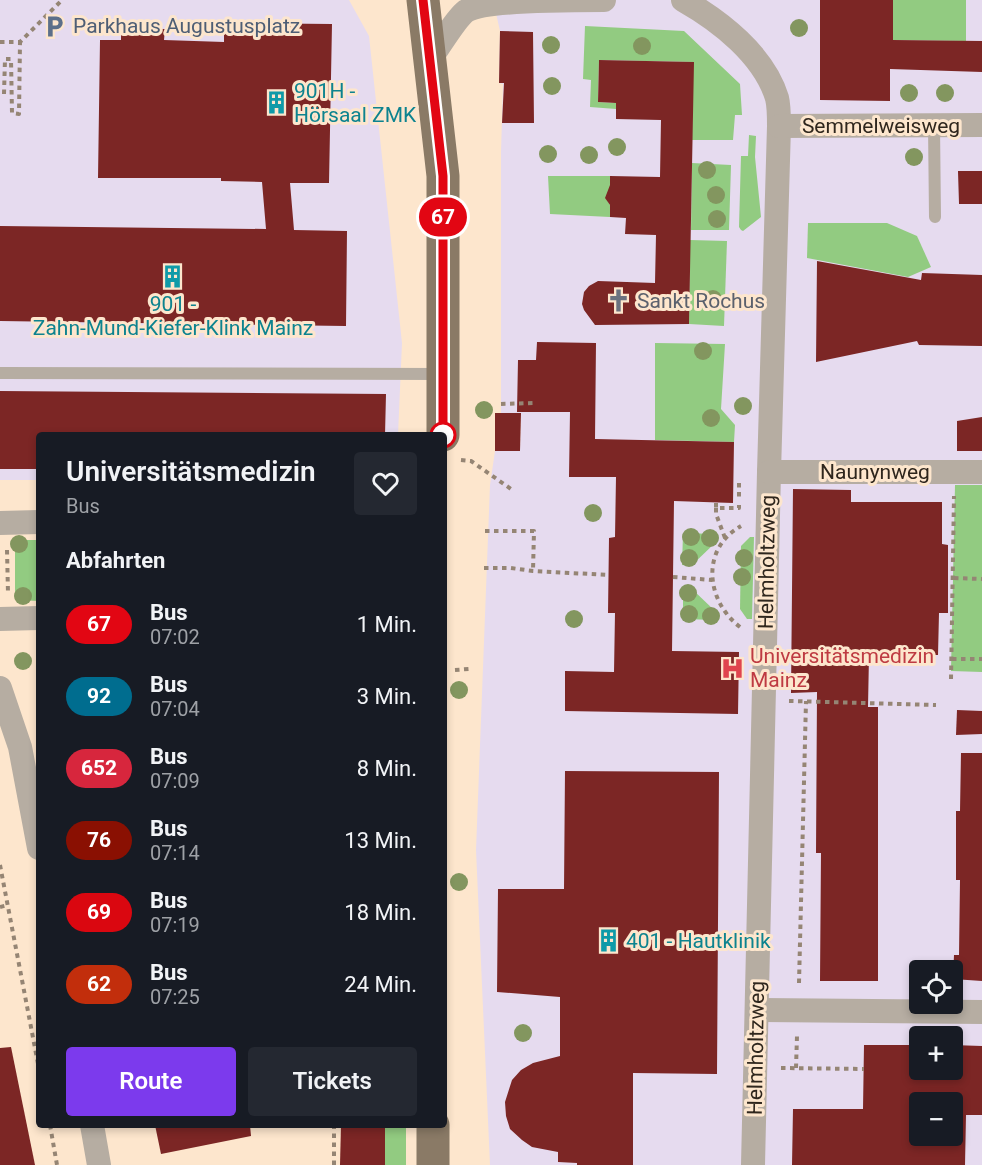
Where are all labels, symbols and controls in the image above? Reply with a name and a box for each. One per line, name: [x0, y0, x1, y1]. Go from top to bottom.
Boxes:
parking icon: Parkhaus Augustusplatz: [42, 13, 68, 39]
place label: Parkhaus Augustusplatz: [73, 14, 300, 38]
place label: 901H - Hörsaal ZMK: [294, 79, 417, 127]
building icon: 901H - Hörsaal ZMK: [263, 90, 289, 116]
street label: Semmelweisweg: [802, 114, 960, 138]
line badge: 67: [416, 198, 470, 236]
text: 67: [431, 205, 455, 229]
building icon: 901 - Zahn-Mund-Kiefer-Klink Mainz: [160, 263, 186, 289]
church icon: Sankt Rochus: [606, 288, 632, 314]
place label: Sankt Rochus: [637, 289, 765, 313]
place label: 901 - Zahn-Mund-Kiefer-Klink Mainz: [33, 292, 313, 340]
unlabelled marker: [430, 422, 456, 448]
button: heart: [354, 452, 417, 515]
text: Universitätsmedizin: [66, 455, 316, 488]
street label: Naunynweg: [820, 460, 930, 484]
text: Bus: [66, 494, 100, 518]
street label: Helmholtzweg: [754, 495, 780, 629]
text: Abfahrten: [66, 548, 165, 573]
text: Bus: [150, 600, 188, 625]
text: 67: [87, 612, 111, 636]
text: 1 Min.: [357, 612, 417, 637]
text: 07:02: [150, 625, 200, 649]
place label: Universitätsmedizin Mainz: [750, 644, 934, 692]
hospital icon: Universitätsmedizin Mainz: [719, 655, 745, 681]
text: Bus: [150, 672, 188, 697]
text: 92: [87, 684, 111, 708]
text: 3 Min.: [357, 684, 417, 709]
text: 07:04: [150, 697, 200, 721]
text: Bus: [150, 744, 188, 769]
text: 652: [81, 756, 117, 780]
text: 8 Min.: [357, 756, 417, 781]
text: 07:09: [150, 769, 200, 793]
text: Bus: [150, 816, 188, 841]
text: 76: [87, 828, 111, 852]
text: 13 Min.: [344, 828, 417, 853]
text: 07:14: [150, 841, 200, 865]
text: Bus: [150, 888, 188, 913]
text: 69: [87, 900, 111, 924]
text: 18 Min.: [344, 900, 417, 925]
text: 07:19: [150, 913, 200, 937]
building icon: 401 - Hautklinik: [595, 928, 621, 954]
place label: 401 - Hautklinik: [626, 929, 771, 953]
text: Bus: [150, 960, 188, 985]
map controls: [909, 960, 963, 1146]
button: locate: [909, 960, 963, 1014]
text: 62: [87, 972, 111, 996]
text: 24 Min.: [344, 972, 417, 997]
street label: Helmholtzweg: [743, 981, 769, 1115]
text: 07:25: [150, 985, 200, 1009]
button: +: [909, 1026, 963, 1080]
button: Route: [66, 1047, 236, 1116]
button: Tickets: [248, 1047, 417, 1116]
button: −: [909, 1092, 963, 1146]

